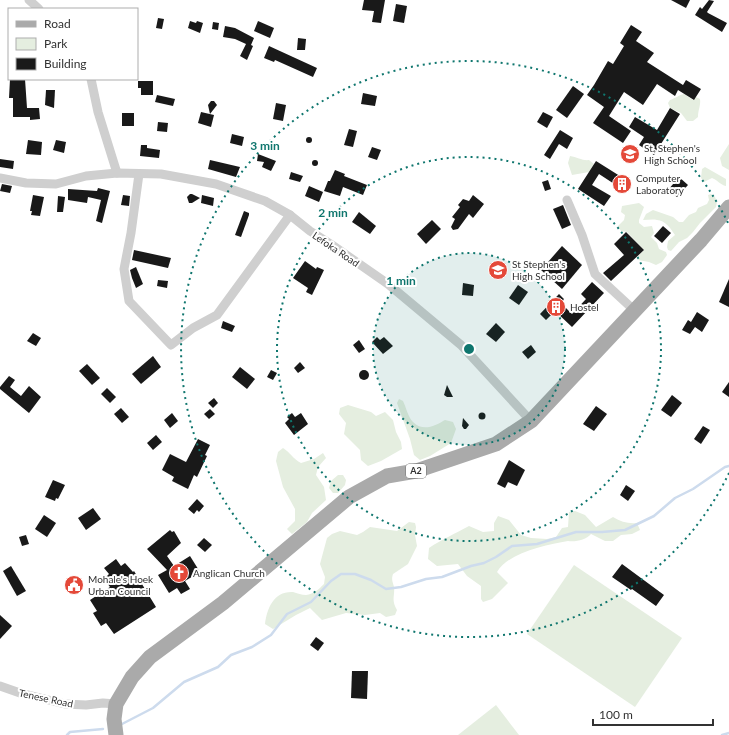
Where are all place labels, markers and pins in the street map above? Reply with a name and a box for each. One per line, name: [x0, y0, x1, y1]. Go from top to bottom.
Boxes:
place label: St. Stephen's High School: [644, 142, 700, 166]
school or university icon: St. Stephen's High School: [619, 143, 641, 165]
place label: Computer Laboratory: [636, 172, 685, 196]
building icon: Computer Laboratory: [611, 173, 633, 195]
place label: St Stephen's High School: [512, 258, 566, 282]
school or university icon: St Stephen's High School: [487, 259, 509, 281]
building icon: Hostel: [545, 296, 567, 318]
place label: Hostel: [570, 301, 599, 313]
centre of rings: [462, 342, 476, 356]
church icon: Anglican Church: [168, 562, 190, 584]
place label: Anglican Church: [193, 567, 265, 579]
place label: Mohale's Hoek Urban Council: [88, 573, 154, 597]
public building icon: Mohale's Hoek Urban Council: [63, 574, 85, 596]

